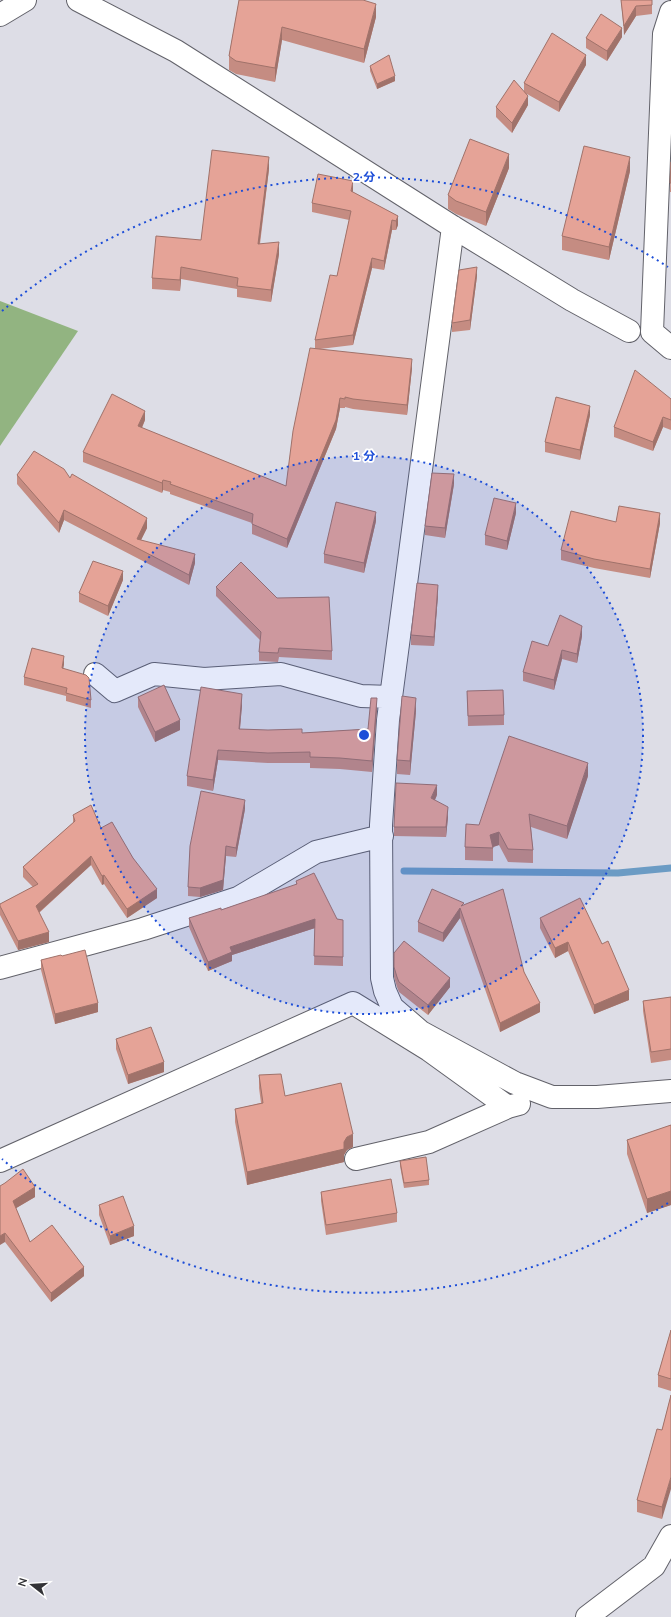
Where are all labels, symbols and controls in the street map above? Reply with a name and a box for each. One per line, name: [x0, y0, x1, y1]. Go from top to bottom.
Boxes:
text: 2 分: [353, 169, 375, 185]
text: 1 分: [353, 448, 375, 464]
centre of rings: [357, 728, 371, 742]
north arrow: [12, 1565, 52, 1605]
text: N: [15, 1576, 31, 1588]

